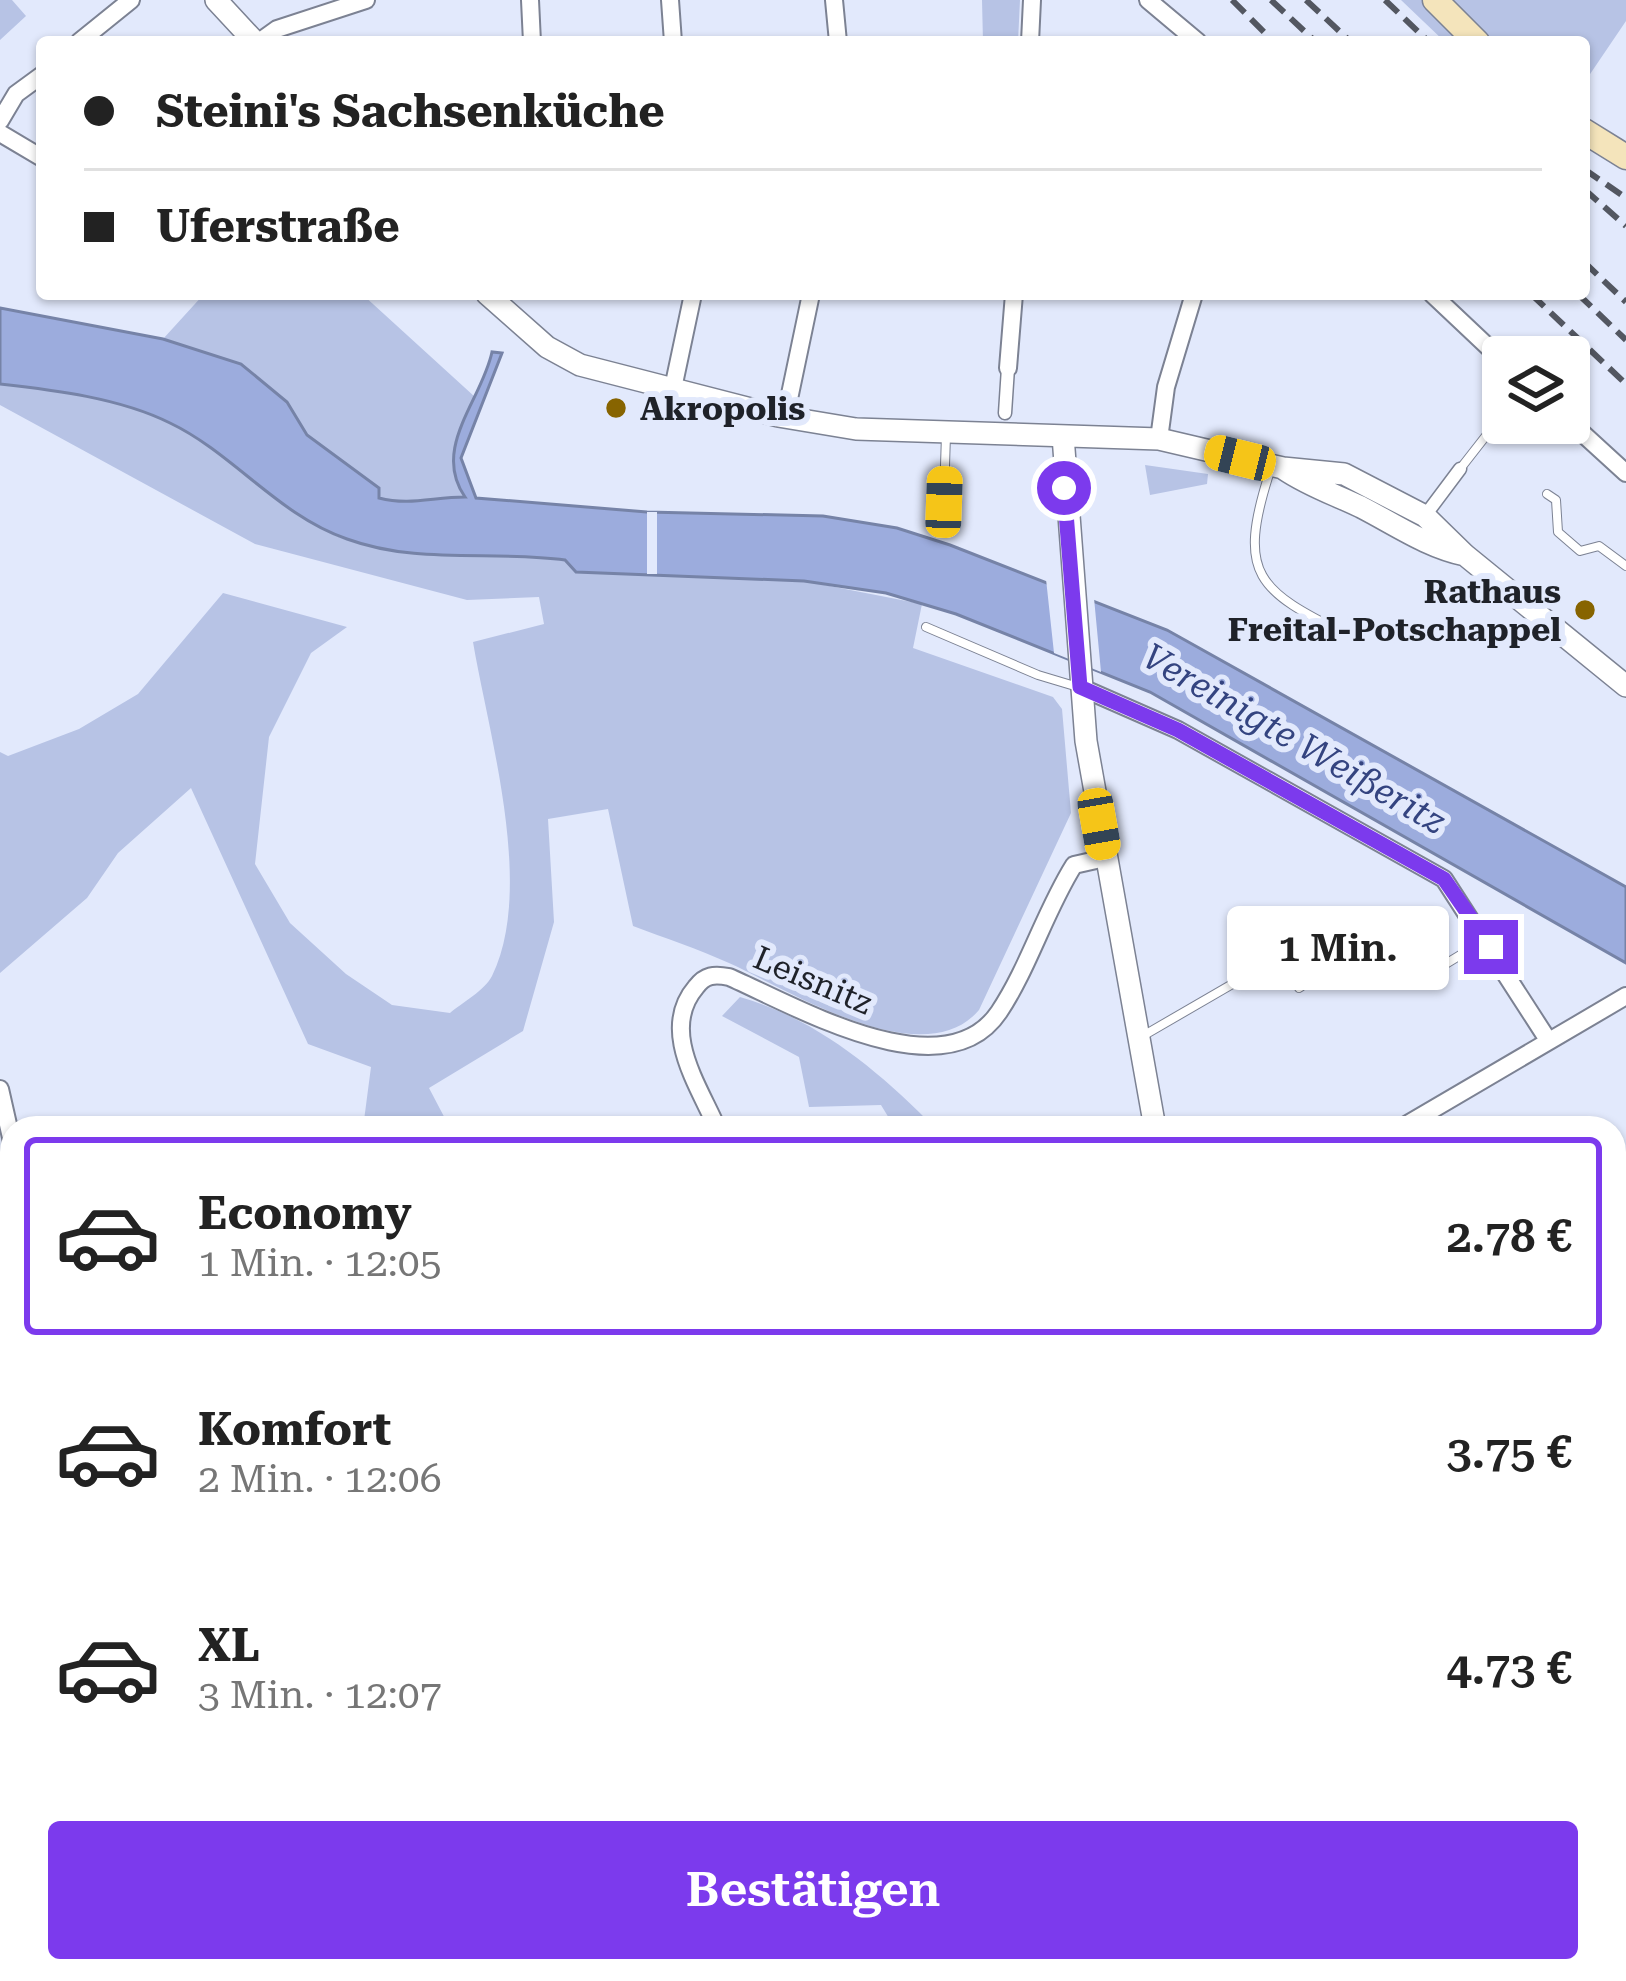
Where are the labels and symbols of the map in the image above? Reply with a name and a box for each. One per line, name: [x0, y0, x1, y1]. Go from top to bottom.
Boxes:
place label: Akropolis: [640, 389, 805, 428]
marker: Akropolis: [603, 395, 629, 421]
car: [1201, 432, 1279, 484]
route start: [1037, 461, 1091, 515]
car: [925, 465, 963, 539]
place label: Rathaus Freital-Potschappel: [1228, 572, 1561, 649]
marker: Rathaus Freital-Potschappel: [1572, 597, 1598, 623]
water label: Vereinigte Weißeritz: [1135, 635, 1453, 843]
car: [1075, 785, 1123, 863]
callout: 1 Min.: [1227, 905, 1449, 989]
route end: [1464, 920, 1518, 974]
street label: Leisnitz: [748, 938, 878, 1022]

